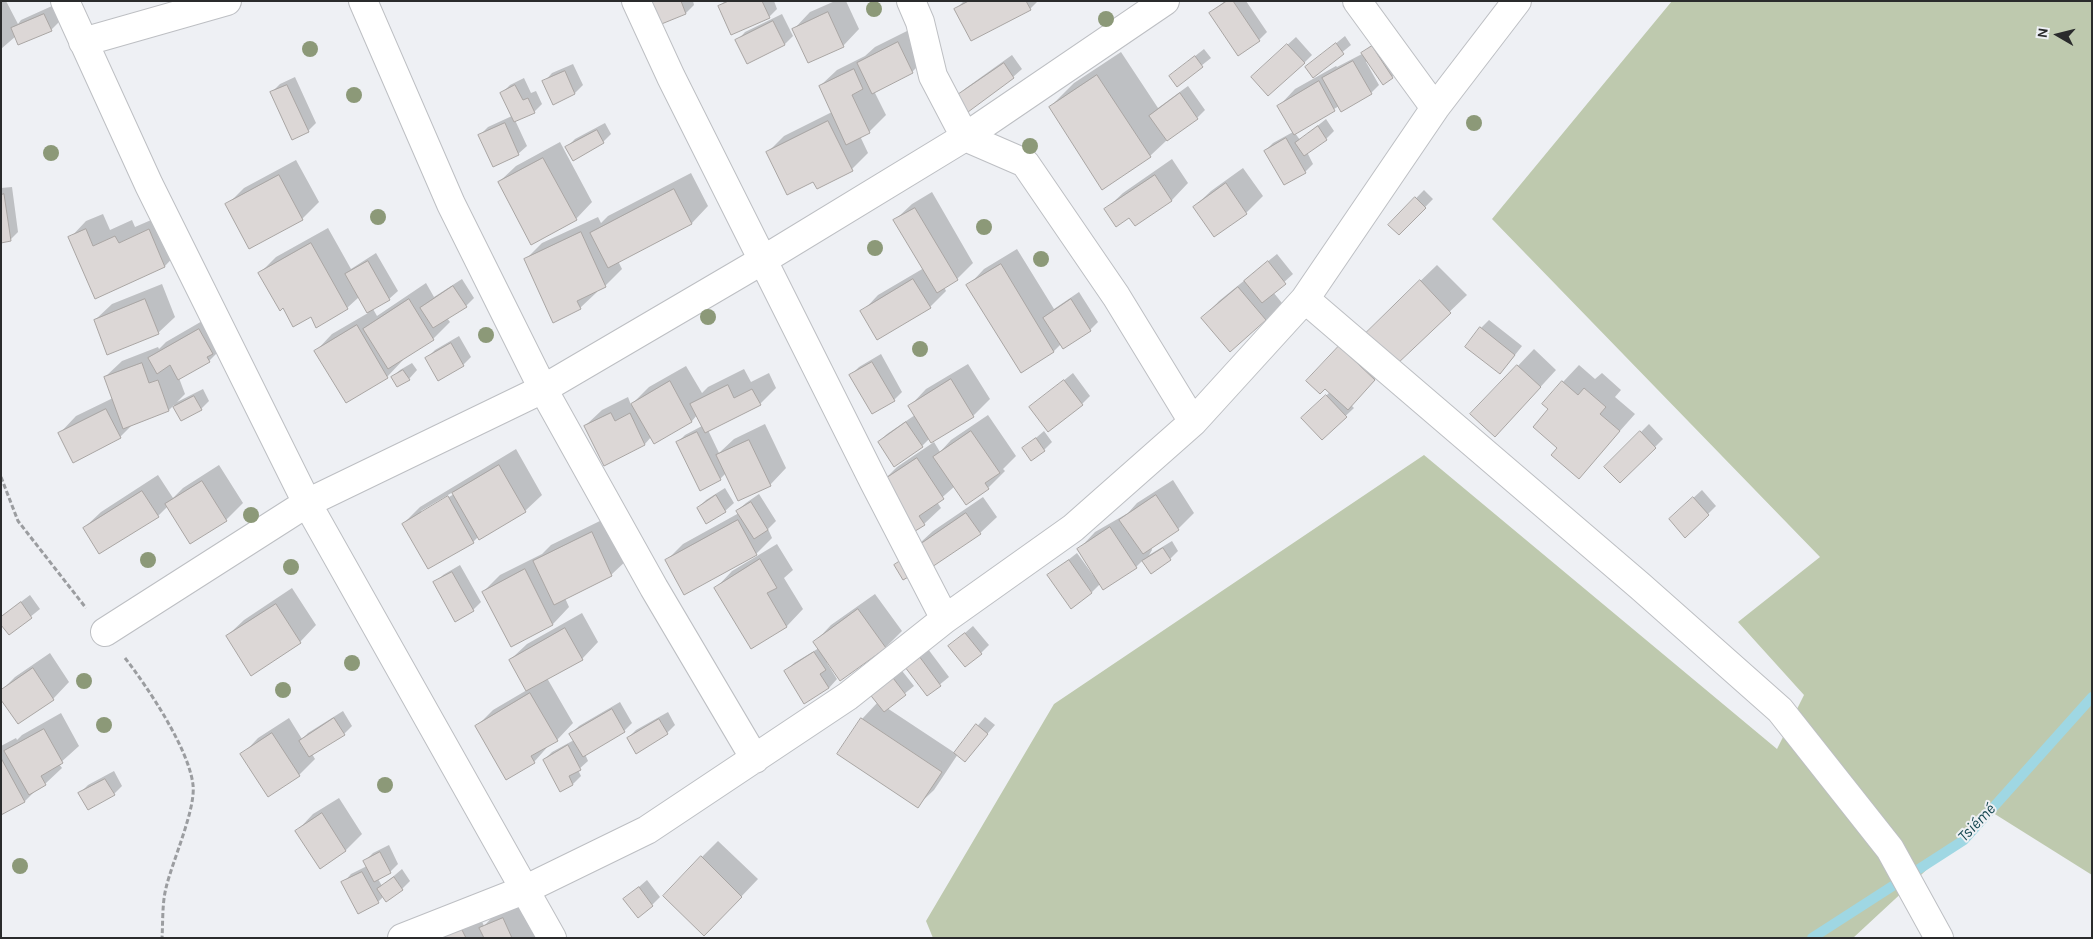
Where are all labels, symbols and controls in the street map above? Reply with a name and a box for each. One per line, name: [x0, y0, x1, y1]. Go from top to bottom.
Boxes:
north arrow: [2033, 10, 2083, 60]
text: N: [2034, 27, 2052, 39]
water label: Tsiémé: [1954, 800, 2000, 846]

